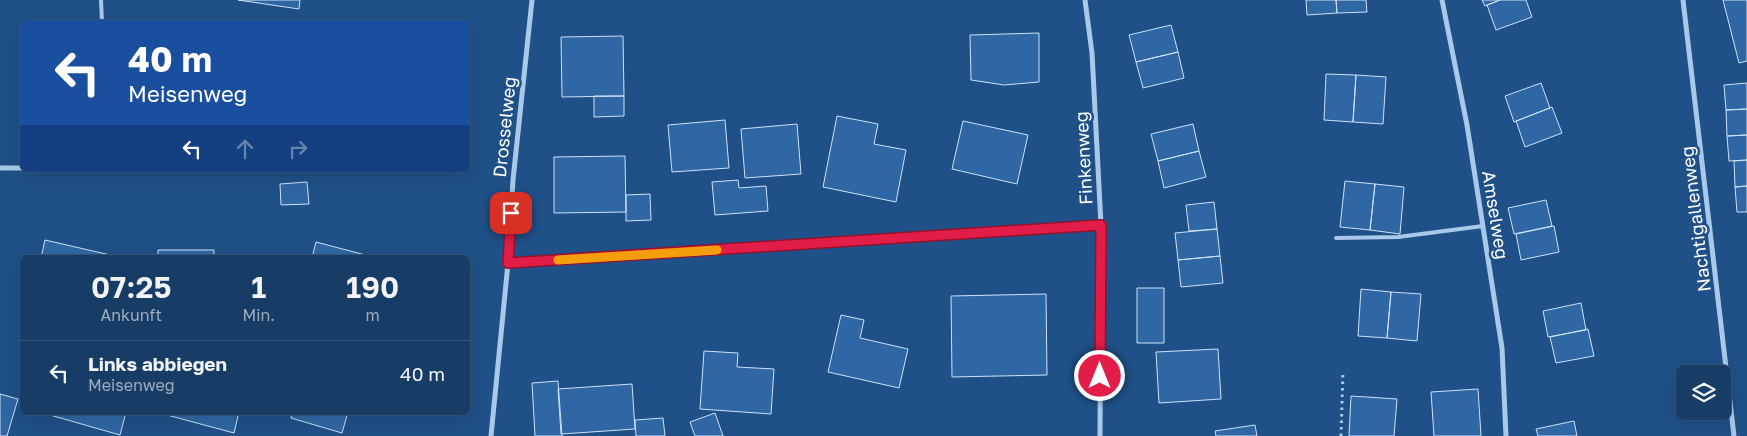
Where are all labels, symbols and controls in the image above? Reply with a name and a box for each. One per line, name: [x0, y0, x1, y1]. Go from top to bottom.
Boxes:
text: 40 m: [128, 38, 212, 80]
icon: left: [45, 40, 110, 105]
street label: Drosselweg: [488, 75, 520, 178]
text: Meisenweg: [128, 80, 247, 107]
street label: Finkenweg: [1070, 111, 1096, 205]
icon: left: [178, 135, 206, 163]
icon: ahead: [231, 135, 259, 163]
icon: right: [284, 135, 312, 163]
street label: Nachtigallenweg: [1675, 145, 1715, 293]
street label: Amselweg: [1478, 169, 1514, 261]
pin: [490, 192, 532, 234]
icon: arrive: [497, 199, 525, 227]
text: 07:25: [91, 269, 172, 305]
text: 1: [251, 269, 266, 305]
text: 190: [346, 269, 399, 305]
text: Ankunft: [100, 305, 162, 325]
text: Min.: [242, 305, 275, 325]
text: m: [365, 305, 380, 325]
position arrow: [1073, 349, 1125, 401]
text: Links abbiegen: [88, 352, 227, 375]
icon: left: [45, 359, 73, 387]
text: 40 m: [400, 362, 445, 385]
map controls: [1676, 365, 1731, 420]
button: layers: [1676, 365, 1731, 420]
text: Meisenweg: [88, 375, 175, 395]

